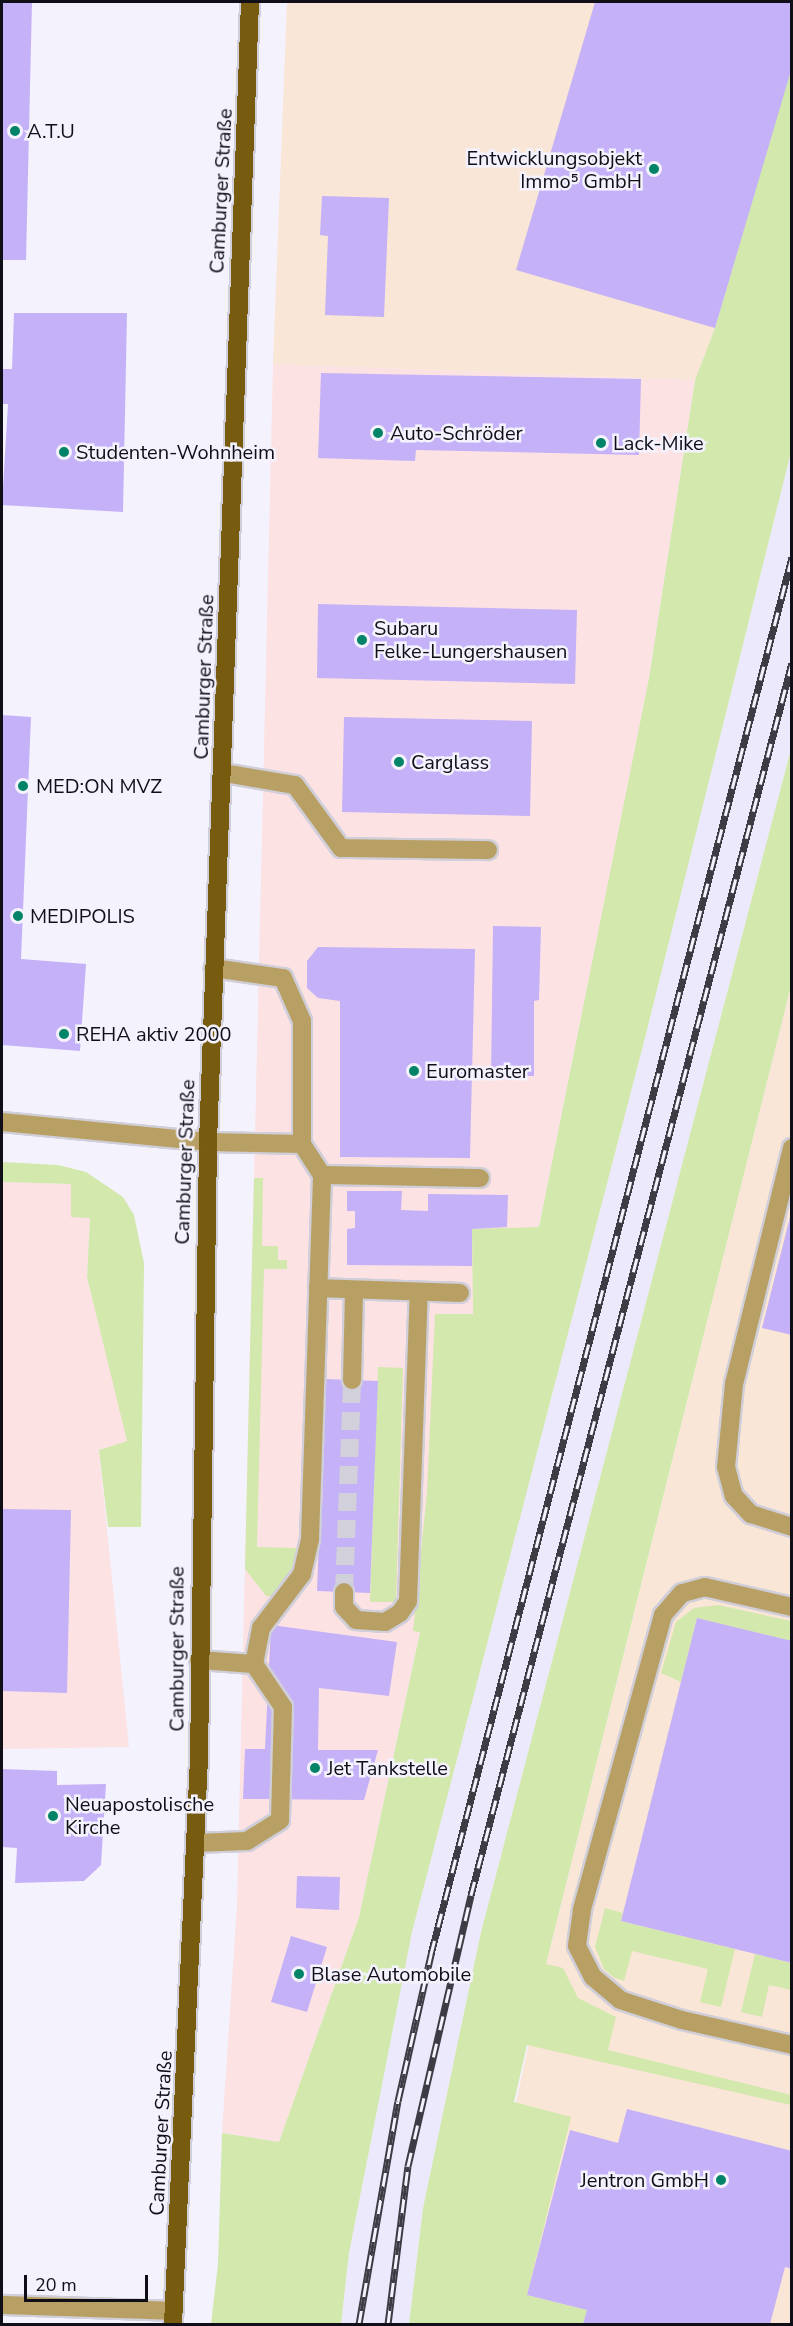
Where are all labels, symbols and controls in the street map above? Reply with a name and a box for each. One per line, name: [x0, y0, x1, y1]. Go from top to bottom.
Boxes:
street label: Camburger Straße: [205, 108, 237, 274]
place label: A.T.U: [27, 119, 75, 143]
marker: A.T.U: [8, 124, 22, 138]
place label: Entwicklungsobjekt Immo⁵ GmbH: [466, 146, 642, 193]
marker: Entwicklungsobjekt Immo⁵ GmbH: [647, 162, 661, 176]
place label: Auto-Schröder: [390, 421, 523, 445]
marker: Auto-Schröder: [371, 426, 385, 440]
place label: Lack-Mike: [613, 431, 704, 455]
marker: Lack-Mike: [594, 436, 608, 450]
place label: Studenten-Wohnheim: [76, 440, 275, 464]
marker: Studenten-Wohnheim: [57, 445, 71, 459]
street label: Camburger Straße: [189, 594, 219, 760]
place label: Subaru Felke-Lungershausen: [374, 616, 567, 663]
marker: Subaru Felke-Lungershausen: [355, 633, 369, 647]
place label: Carglass: [411, 750, 489, 774]
marker: Carglass: [392, 755, 406, 769]
place label: MED:ON MVZ: [36, 774, 162, 798]
marker: MED:ON MVZ: [14, 777, 32, 795]
place label: MEDIPOLIS: [30, 904, 135, 928]
marker: MEDIPOLIS: [11, 909, 25, 923]
place label: REHA aktiv 2000: [76, 1022, 231, 1046]
marker: REHA aktiv 2000: [57, 1027, 71, 1041]
place label: Euromaster: [426, 1059, 529, 1083]
marker: Euromaster: [407, 1064, 421, 1078]
street label: Camburger Straße: [170, 1079, 200, 1245]
street label: Camburger Straße: [165, 1566, 189, 1732]
place label: Jet Tankstelle: [327, 1756, 448, 1780]
marker: Jet Tankstelle: [308, 1761, 322, 1775]
place label: Neuapostolische Kirche: [65, 1792, 214, 1839]
marker: Neuapostolische Kirche: [46, 1809, 60, 1823]
place label: Blase Automobile: [311, 1962, 471, 1986]
marker: Blase Automobile: [292, 1967, 306, 1981]
street label: Camburger Straße: [145, 2050, 177, 2216]
place label: Jentron GmbH: [580, 2168, 709, 2192]
marker: Jentron GmbH: [714, 2173, 728, 2187]
scale bar: [27, 2263, 152, 2301]
text: 20 m: [35, 2273, 77, 2297]

